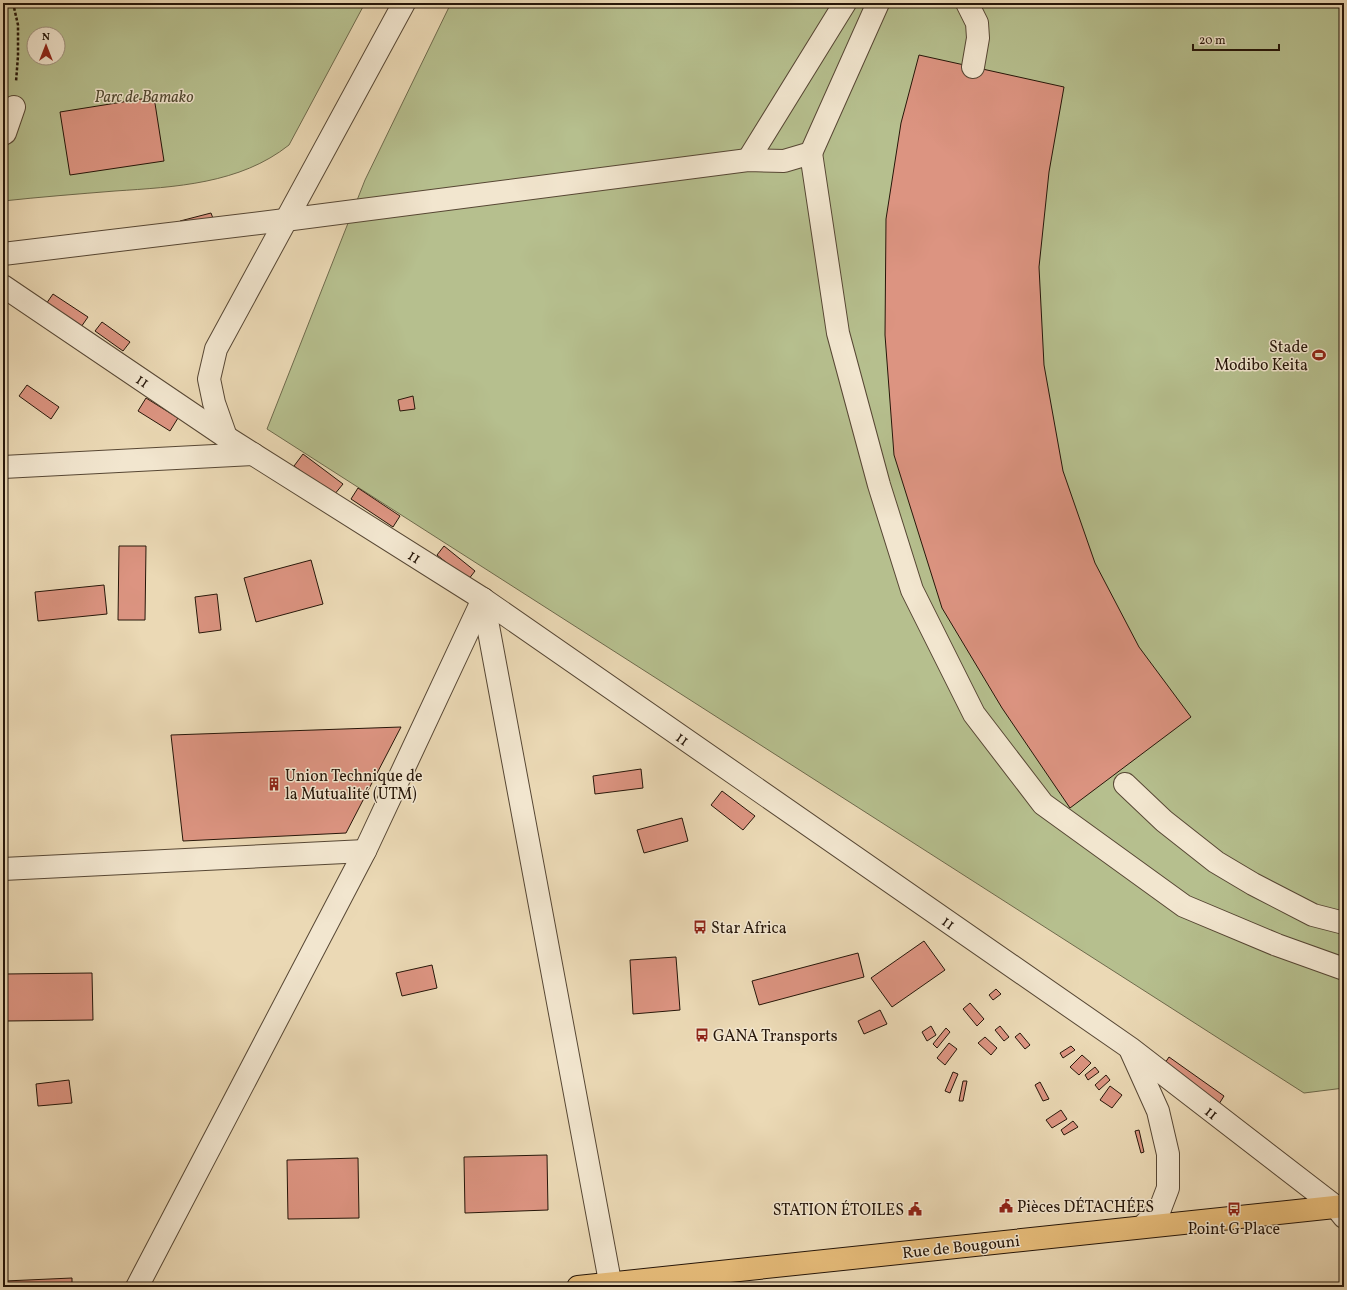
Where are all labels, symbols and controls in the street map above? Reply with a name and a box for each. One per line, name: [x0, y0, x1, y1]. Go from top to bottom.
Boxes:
north arrow: [26, 26, 66, 66]
scale bar: [1193, 26, 1279, 52]
text: N: [42, 30, 50, 45]
text: 20 m: [1199, 33, 1226, 49]
park label: Parc de Bamako: [94, 87, 194, 109]
place label: Stade Modibo Keita: [1214, 337, 1308, 377]
sports icon: Stade Modibo Keita: [1311, 347, 1327, 363]
street label: 11: [131, 369, 153, 394]
street label: 11: [403, 545, 425, 570]
street label: 11: [670, 727, 693, 752]
place label: Union Technique de la Mutualité (UTM): [285, 766, 423, 806]
building icon: Union Technique de la Mutualité (UTM): [266, 776, 282, 792]
street label: 11: [936, 911, 959, 936]
place label: Star Africa: [711, 918, 787, 940]
bus stop icon: Star Africa: [692, 919, 708, 935]
place label: GANA Transports: [713, 1026, 838, 1048]
bus stop icon: GANA Transports: [694, 1027, 710, 1043]
street label: 11: [1199, 1101, 1222, 1126]
place label: Pièces DÉTACHÉES: [1017, 1197, 1154, 1219]
public building icon: Pièces DÉTACHÉES: [998, 1198, 1014, 1214]
place label: STATION ÉTOILES: [773, 1200, 904, 1222]
public building icon: STATION ÉTOILES: [907, 1201, 923, 1217]
bus stop icon: Point G Place: [1226, 1201, 1242, 1217]
place label: Point G Place: [1188, 1219, 1280, 1241]
street label: Rue de Bougouni: [901, 1231, 1021, 1265]

